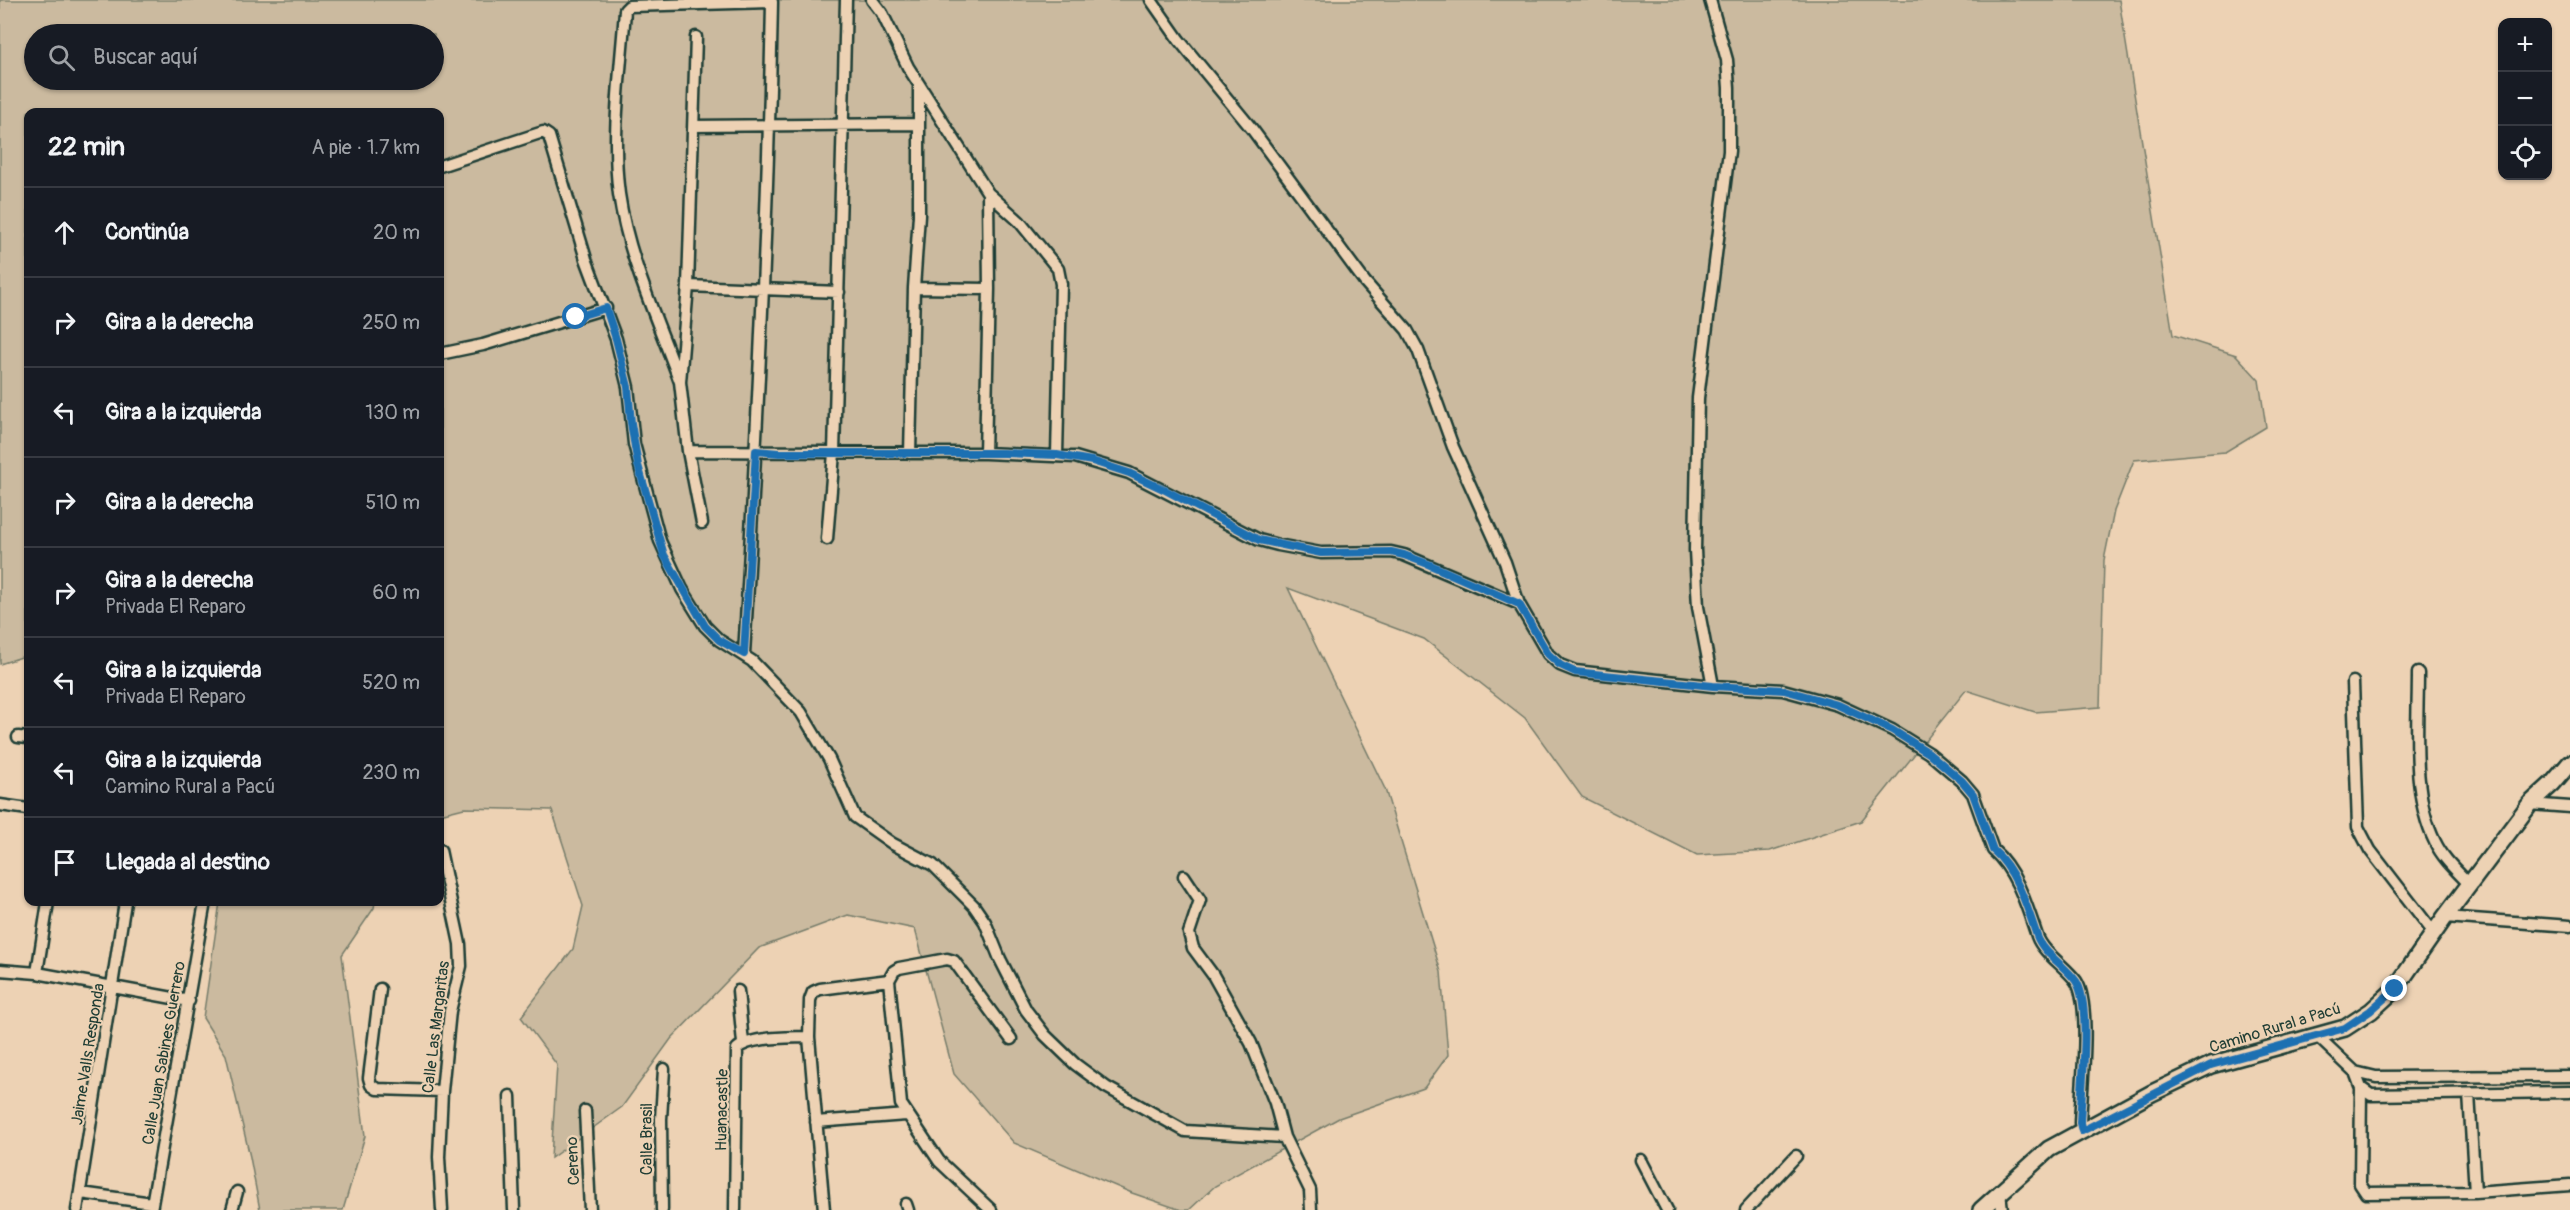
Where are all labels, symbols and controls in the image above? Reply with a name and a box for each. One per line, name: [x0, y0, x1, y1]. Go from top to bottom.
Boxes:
map controls: [2498, 18, 2552, 180]
button: +: [2498, 18, 2552, 72]
search box: [24, 24, 444, 90]
icon: search: [45, 41, 78, 74]
text: Buscar aquí: [93, 43, 198, 71]
button: −: [2498, 72, 2552, 126]
button: locate: [2498, 126, 2552, 180]
text: 22 min: [48, 131, 125, 163]
text: A pie · 1.7 km: [311, 135, 420, 160]
icon: ahead: [48, 216, 81, 249]
text: Continúa: [105, 218, 189, 246]
text: 20 m: [373, 220, 420, 245]
route start: [562, 303, 588, 329]
icon: right: [48, 306, 81, 339]
text: Gira a la derecha: [105, 308, 253, 336]
text: 250 m: [362, 310, 420, 335]
icon: left: [48, 396, 81, 429]
text: Gira a la izquierda: [105, 398, 262, 426]
text: 130 m: [365, 400, 420, 425]
icon: right: [48, 486, 81, 519]
text: Gira a la derecha: [105, 488, 253, 516]
text: 510 m: [366, 490, 420, 515]
text: Gira a la derecha: [105, 566, 253, 594]
icon: right: [48, 576, 81, 609]
text: 60 m: [373, 580, 420, 605]
text: Privada El Reparo: [105, 594, 246, 619]
text: Gira a la izquierda: [105, 656, 262, 684]
icon: left: [48, 666, 81, 699]
text: 520 m: [362, 670, 420, 695]
text: Privada El Reparo: [105, 684, 246, 709]
text: Gira a la izquierda: [105, 746, 262, 774]
icon: left: [48, 756, 81, 789]
text: 230 m: [363, 760, 420, 785]
text: Camino Rural a Pacú: [105, 774, 275, 799]
icon: arrive: [48, 846, 81, 879]
text: Llegada al destino: [105, 848, 270, 876]
street label: Calle Juan Sabines Guerrero: [138, 959, 190, 1146]
street label: Calle Las Margaritas: [418, 960, 454, 1094]
route end: [2381, 975, 2407, 1001]
street label: Jaime Valls Responda: [67, 982, 109, 1126]
street label: Camino Rural a Pacú: [2207, 999, 2343, 1057]
street label: Huanacastle: [711, 1068, 733, 1151]
street label: Calle Brasil: [637, 1103, 657, 1175]
street label: Cereno: [562, 1136, 584, 1186]

